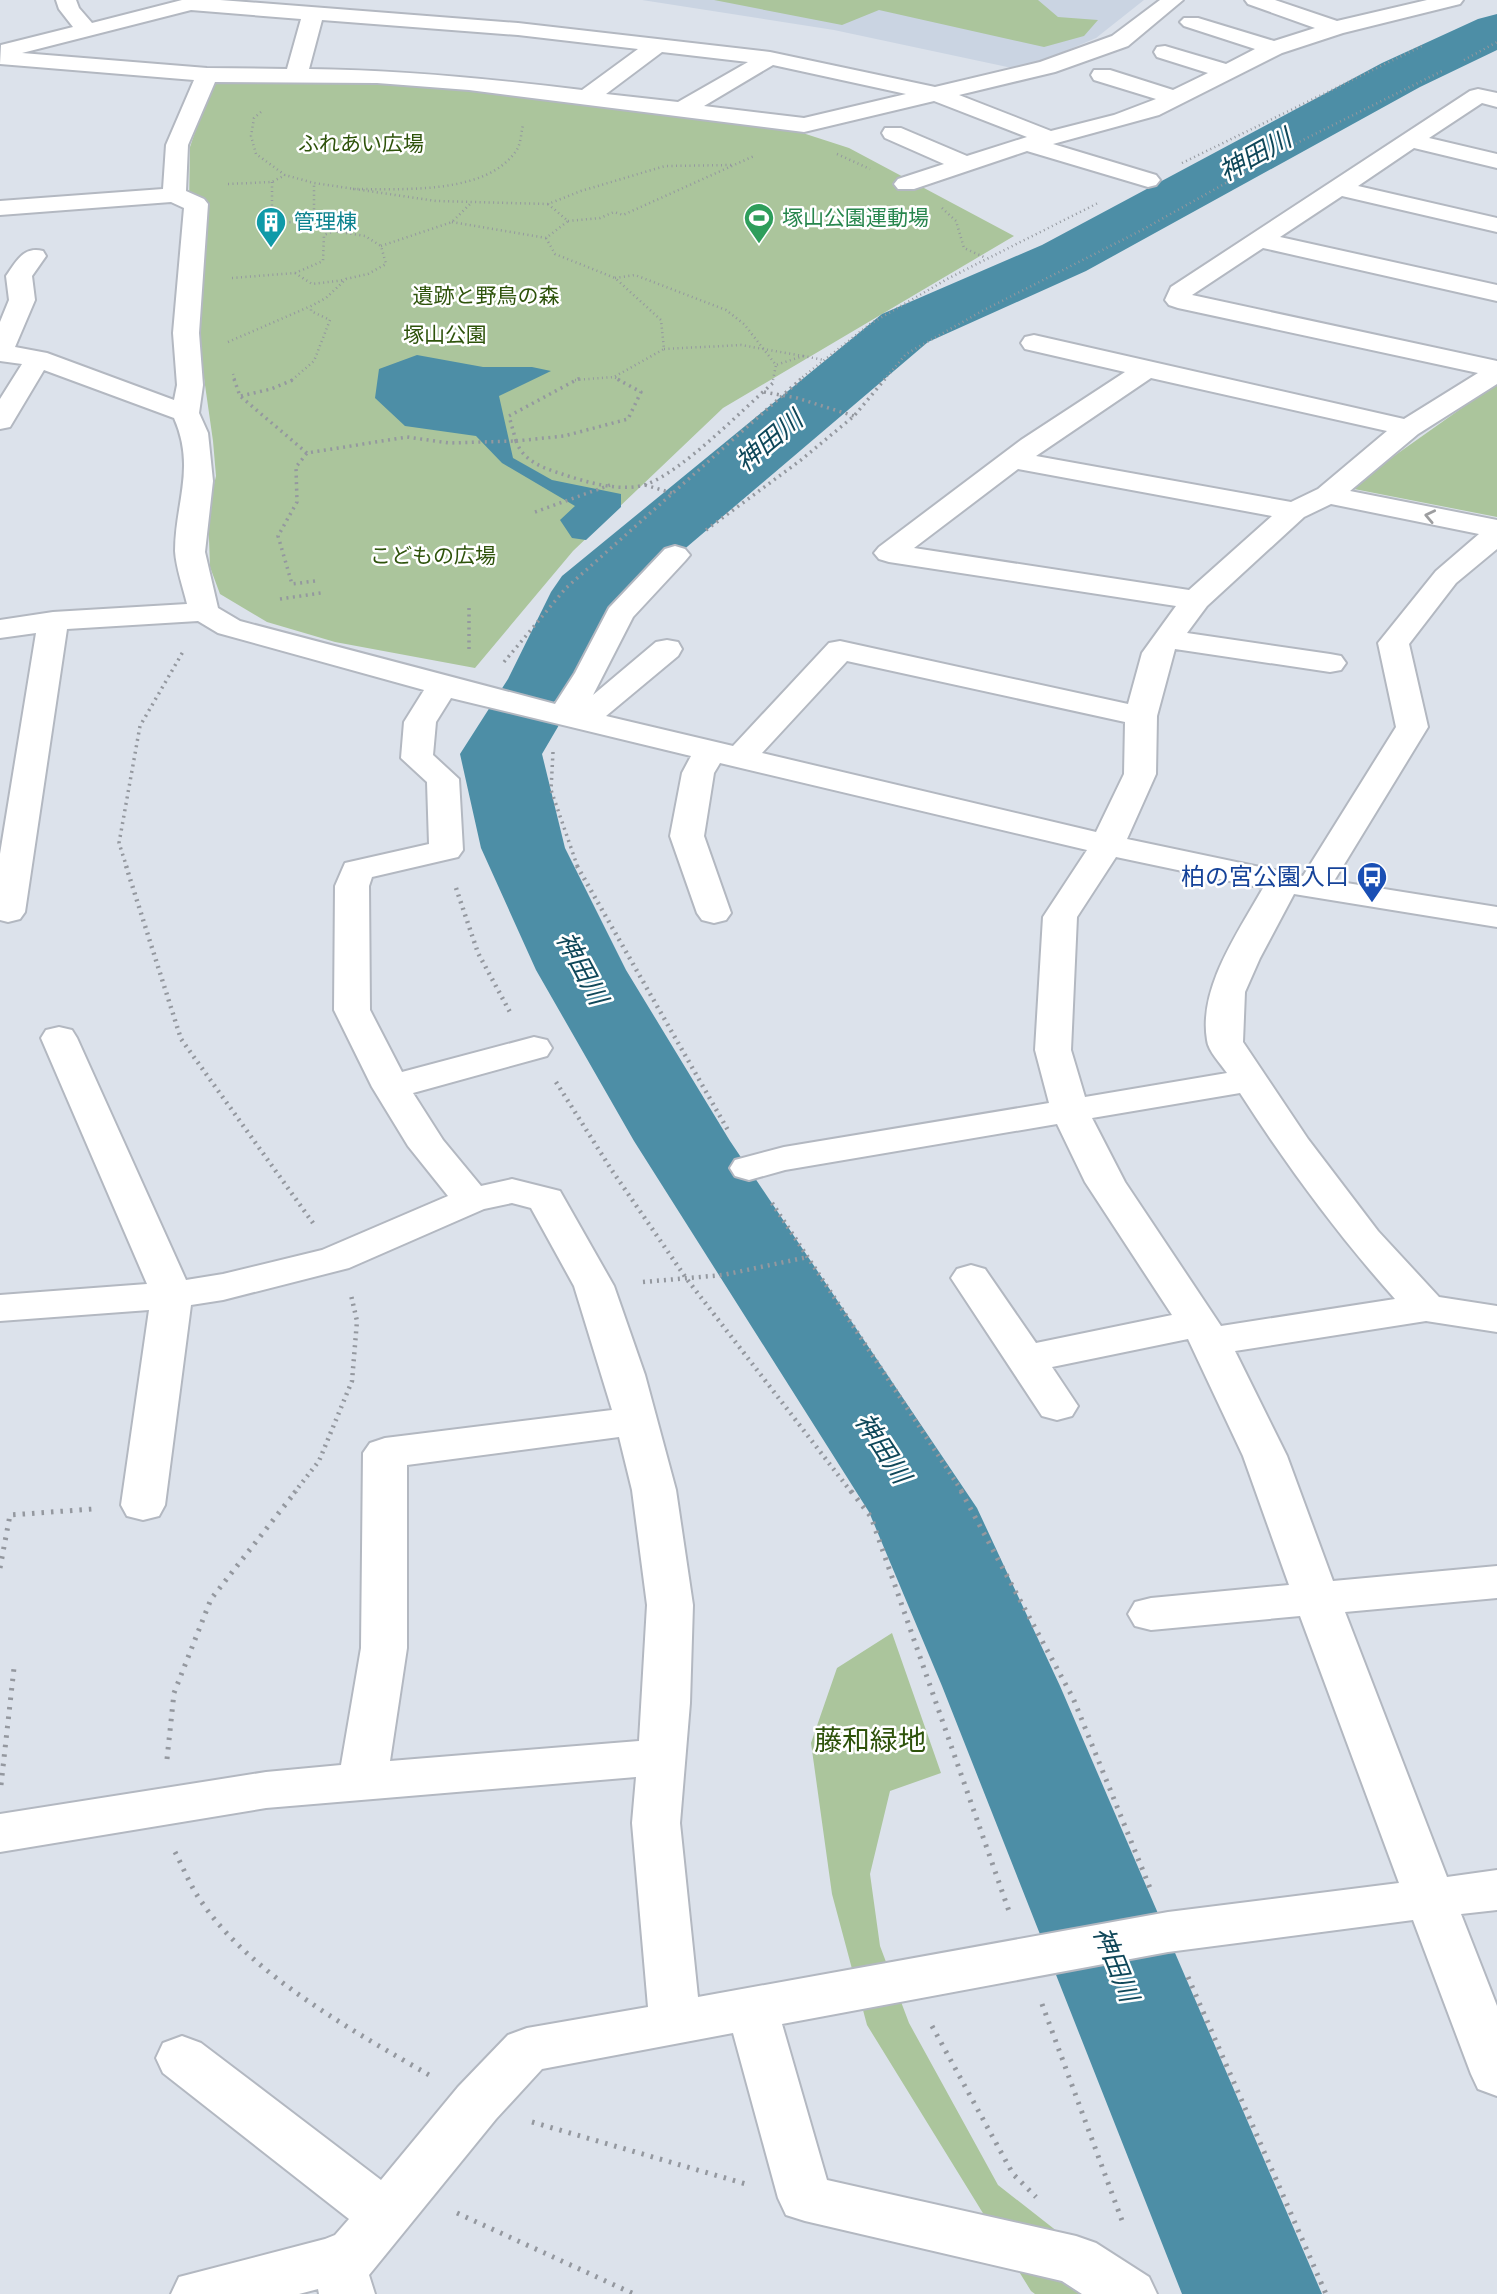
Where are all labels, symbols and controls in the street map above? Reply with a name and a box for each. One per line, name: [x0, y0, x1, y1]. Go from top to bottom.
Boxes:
water label: 神田川: [1212, 119, 1300, 189]
park label: ふれあい広場: [298, 129, 424, 158]
sports icon: 塚山公園運動場: [742, 201, 776, 245]
place label: 塚山公園運動場: [782, 203, 929, 232]
building icon: 管理棟: [254, 205, 288, 249]
place label: 管理棟: [294, 207, 357, 236]
park label: 遺跡と野鳥の森: [413, 281, 560, 310]
park label: 塚山公園: [403, 320, 487, 349]
water label: 神田川: [728, 400, 812, 479]
one-way arrow: [1424, 509, 1436, 524]
park label: こどもの広場: [370, 541, 496, 570]
place label: 柏の宮公園入口: [1181, 860, 1349, 892]
bus stop icon: 柏の宮公園入口: [1355, 860, 1389, 904]
water label: 神田川: [549, 925, 618, 1013]
water label: 神田川: [847, 1405, 921, 1492]
park label: 藤和緑地: [814, 1721, 926, 1759]
water label: 神田川: [1086, 1921, 1148, 2009]

